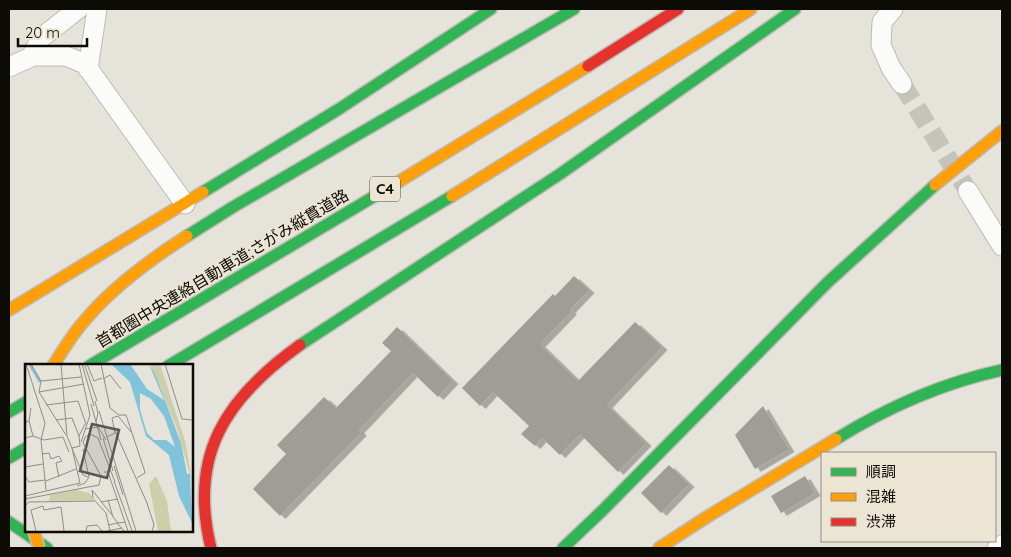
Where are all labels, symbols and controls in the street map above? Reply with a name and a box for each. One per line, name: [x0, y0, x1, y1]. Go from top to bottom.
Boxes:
scale bar: [18, 15, 86, 47]
text: 20 m: [25, 23, 60, 42]
road number: C4: [370, 176, 400, 202]
street label: 首都圏中央連絡自動車道;さがみ縦貫道路: [92, 184, 352, 352]
inset map: [25, 364, 192, 532]
legend: [821, 452, 996, 542]
text: 順調: [866, 462, 896, 481]
text: 混雑: [866, 487, 896, 506]
text: 渋滞: [866, 512, 896, 531]

